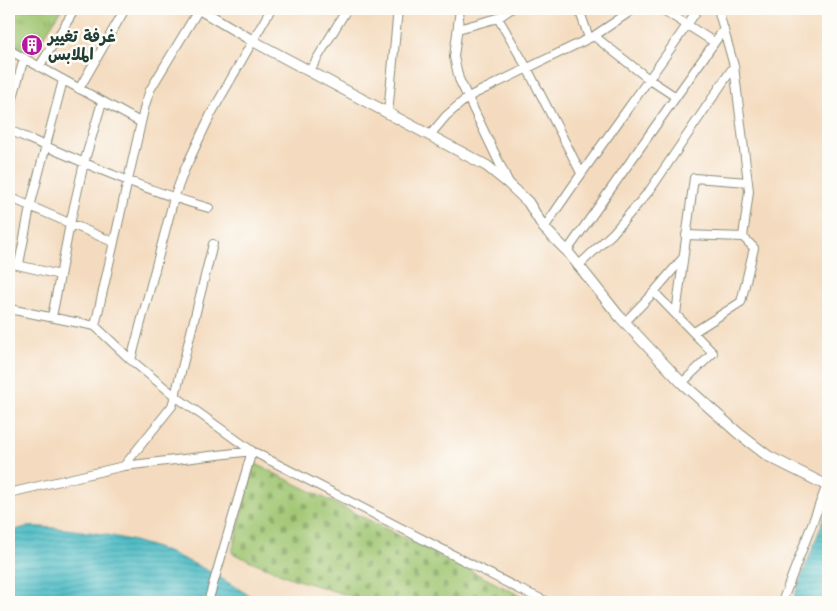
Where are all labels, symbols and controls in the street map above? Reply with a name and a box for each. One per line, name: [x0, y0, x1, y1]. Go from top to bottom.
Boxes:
place label: غرفة تغيير الملابس: [46, 28, 116, 64]
building icon: غرفة تغيير الملابس: [20, 33, 44, 57]

